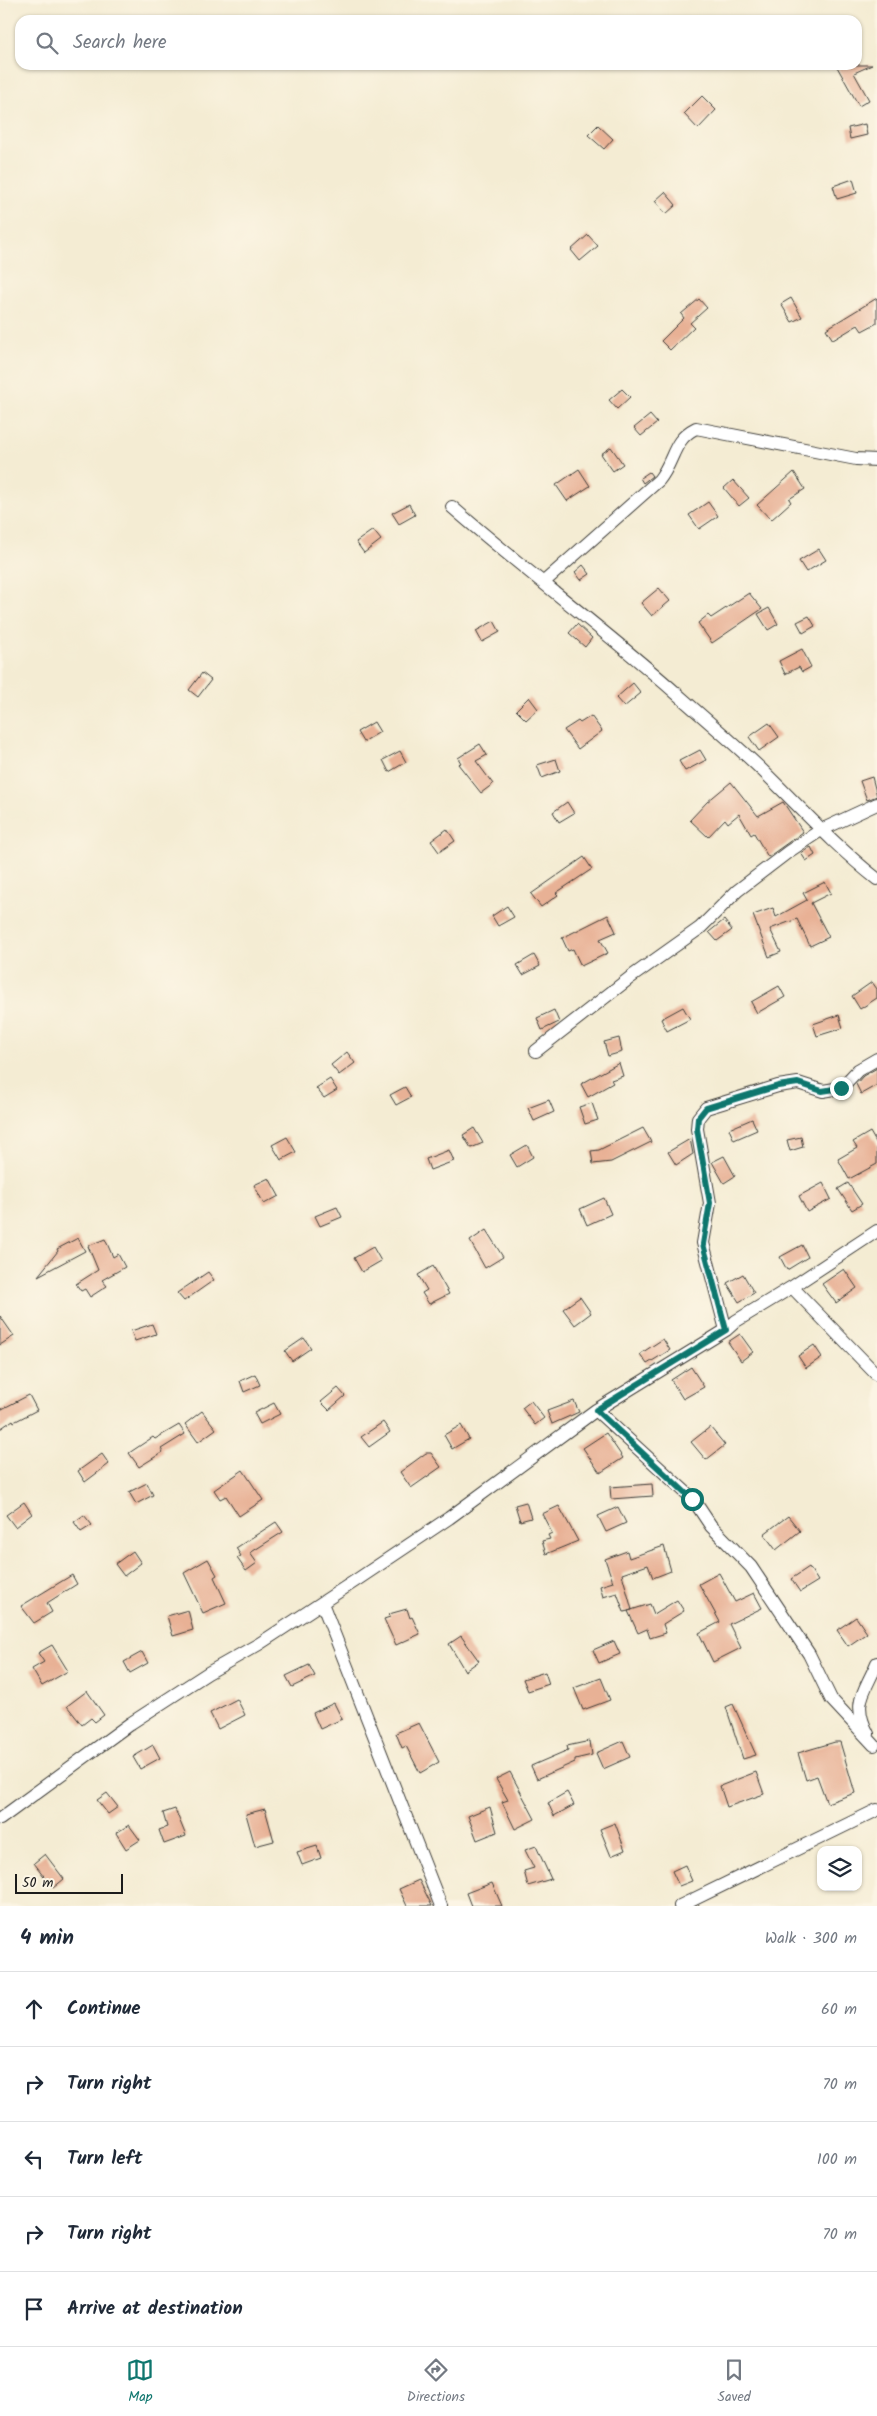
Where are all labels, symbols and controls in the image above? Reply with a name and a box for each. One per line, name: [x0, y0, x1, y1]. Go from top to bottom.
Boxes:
search box: [15, 15, 862, 70]
text: Search here: [73, 28, 167, 58]
icon: search: [33, 29, 61, 57]
route end: [830, 1077, 853, 1100]
route start: [681, 1488, 704, 1511]
map controls: [817, 1846, 862, 1891]
button: layers: [817, 1846, 862, 1891]
scale bar: [15, 1871, 122, 1894]
text: 50 m: [22, 1872, 53, 1894]
text: 4 min: [20, 1922, 74, 1955]
text: Walk · 300 m: [765, 1926, 857, 1951]
text: Continue: [67, 1994, 140, 2024]
icon: ahead: [20, 1995, 48, 2023]
text: 60 m: [821, 1997, 857, 2022]
text: Turn right: [67, 2069, 152, 2099]
icon: right: [20, 2070, 48, 2098]
text: 70 m: [822, 2072, 857, 2097]
text: Turn left: [67, 2144, 142, 2174]
icon: left: [20, 2145, 48, 2173]
text: 100 m: [817, 2147, 857, 2172]
text: Turn right: [67, 2219, 152, 2249]
icon: right: [20, 2220, 48, 2248]
text: 70 m: [822, 2222, 857, 2247]
text: Arrive at destination: [67, 2294, 243, 2324]
icon: arrive: [20, 2295, 48, 2323]
tab: Map: [126, 2356, 154, 2408]
tab: Directions: [407, 2356, 465, 2408]
tab: Saved: [717, 2356, 751, 2408]

